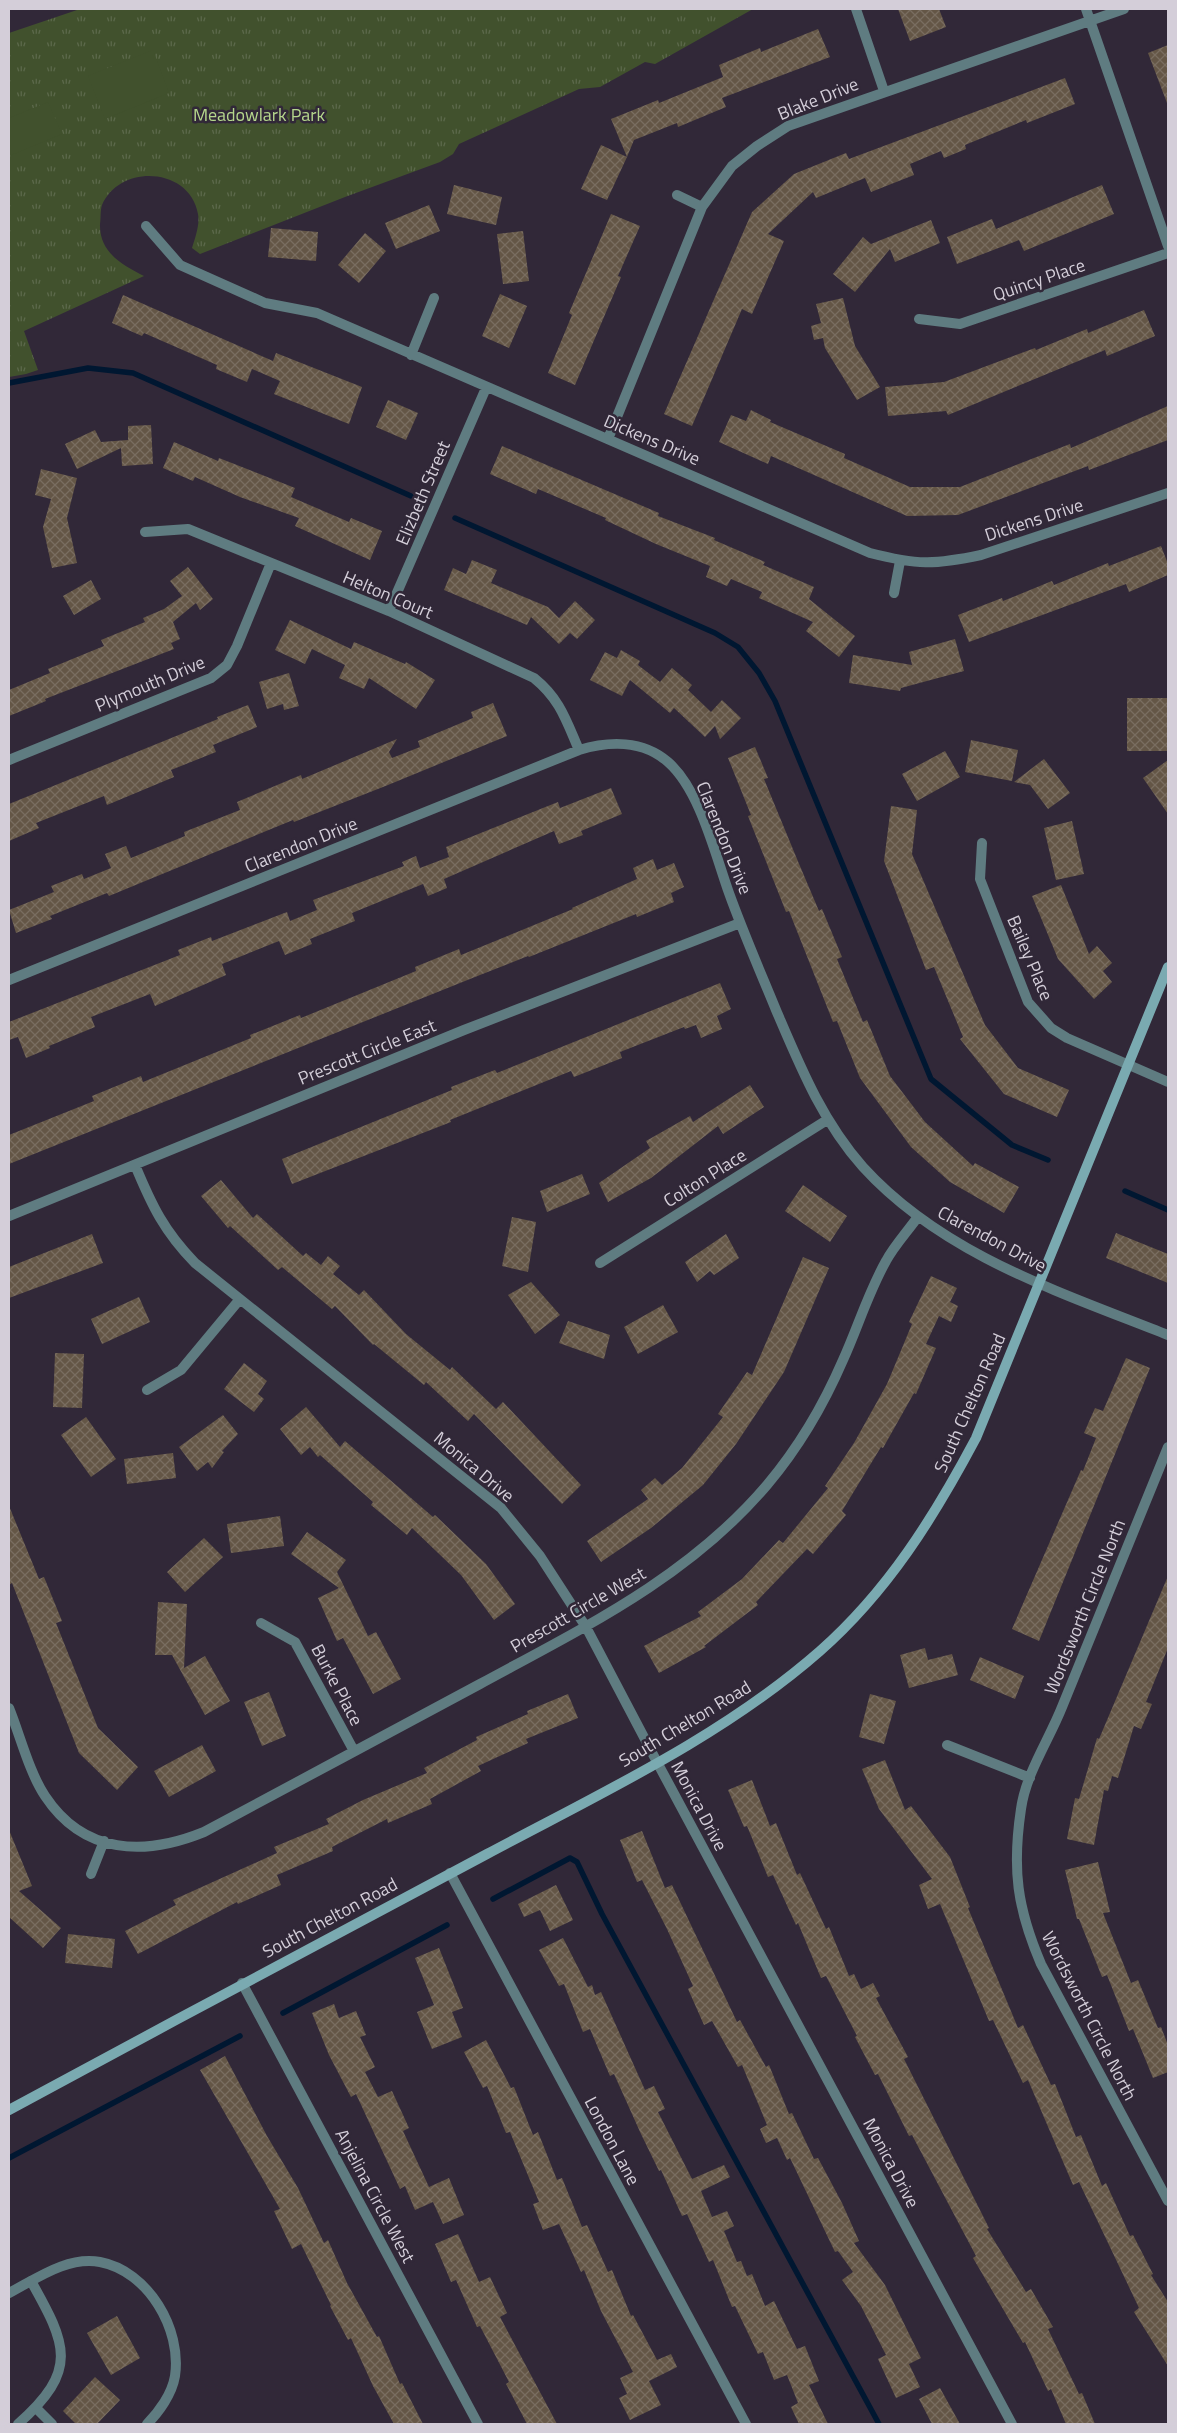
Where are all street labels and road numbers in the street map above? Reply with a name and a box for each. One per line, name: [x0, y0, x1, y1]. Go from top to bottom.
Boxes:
street label: Blake Drive: [773, 70, 862, 127]
street label: Quincy Place: [989, 251, 1089, 308]
street label: Dickens Drive: [600, 407, 705, 472]
street label: Elizbeth Street: [388, 436, 457, 549]
street label: Dickens Drive: [981, 491, 1087, 548]
street label: Helton Court: [339, 563, 438, 626]
street label: Plymouth Drive: [91, 648, 209, 719]
street label: Clarendon Drive: [690, 777, 759, 898]
street label: Clarendon Drive: [240, 810, 361, 879]
street label: Bailey Place: [1000, 911, 1061, 1005]
street label: Prescott Circle East: [294, 1011, 440, 1091]
street label: Colton Place: [658, 1141, 751, 1214]
street label: Clarendon Drive: [933, 1199, 1051, 1279]
street label: South Chelton Road: [927, 1329, 1012, 1477]
street label: Monica Drive: [428, 1425, 521, 1509]
street label: Wordsworth Circle North: [1037, 1515, 1132, 1698]
street label: Prescott Circle West: [505, 1559, 651, 1659]
street label: Burke Place: [305, 1639, 370, 1730]
street label: South Chelton Road: [614, 1673, 756, 1774]
street label: Monica Drive: [664, 1756, 734, 1856]
street label: South Chelton Road: [257, 1870, 402, 1965]
street label: Wordsworth Circle North: [1035, 1926, 1144, 2105]
street label: London Lane: [578, 2092, 647, 2190]
street label: Monica Drive: [856, 2113, 926, 2213]
street label: Anjelina Circle West: [329, 2124, 423, 2268]

